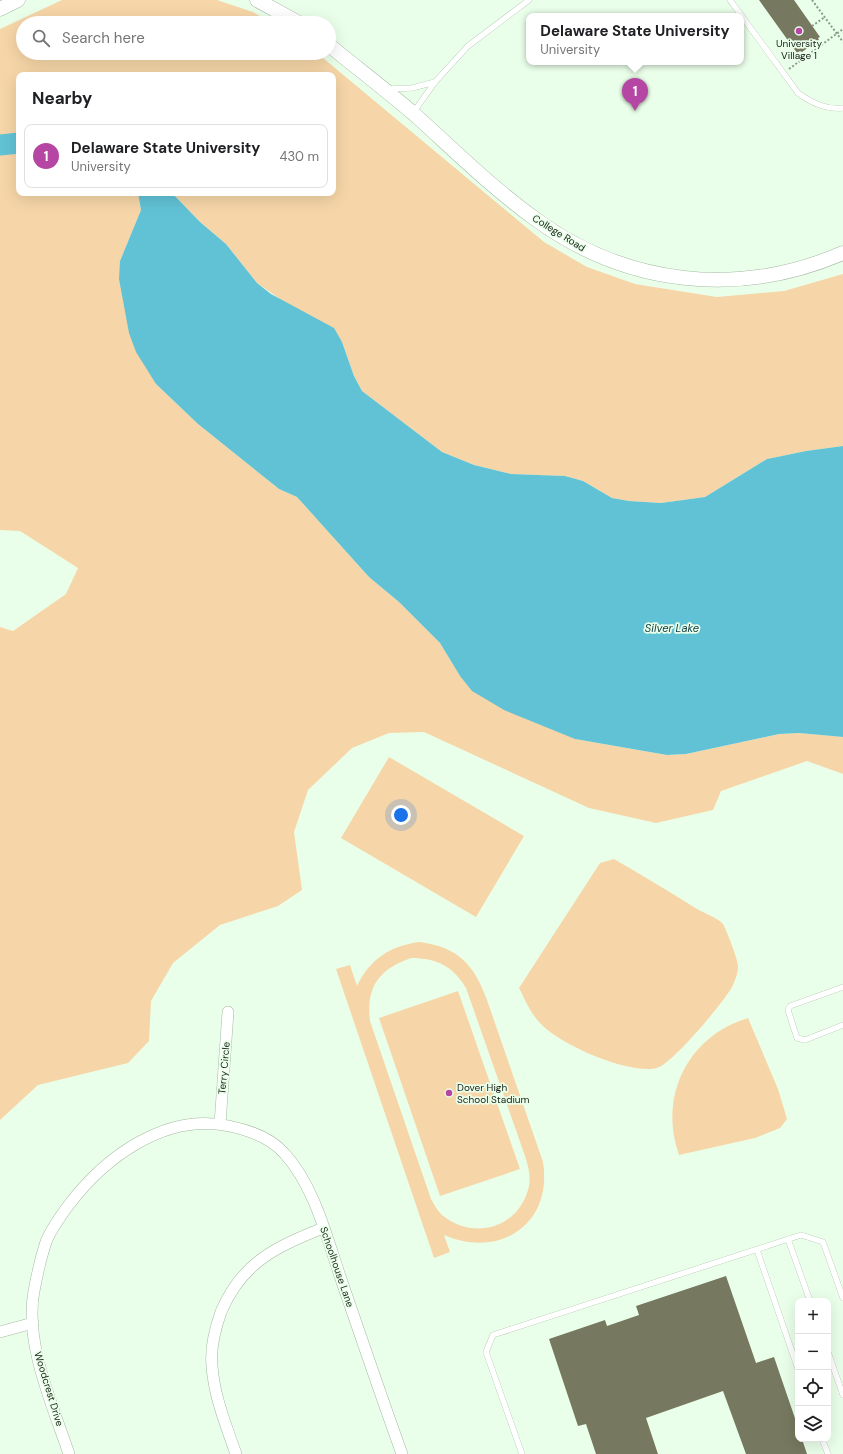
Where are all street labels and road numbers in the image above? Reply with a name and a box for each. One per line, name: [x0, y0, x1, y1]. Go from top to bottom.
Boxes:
street label: College Road: [530, 212, 588, 254]
street label: Terry Circle: [215, 1041, 233, 1095]
street label: Schoolhouse Lane: [317, 1225, 357, 1309]
street label: Woodcrest Drive: [31, 1350, 67, 1428]

